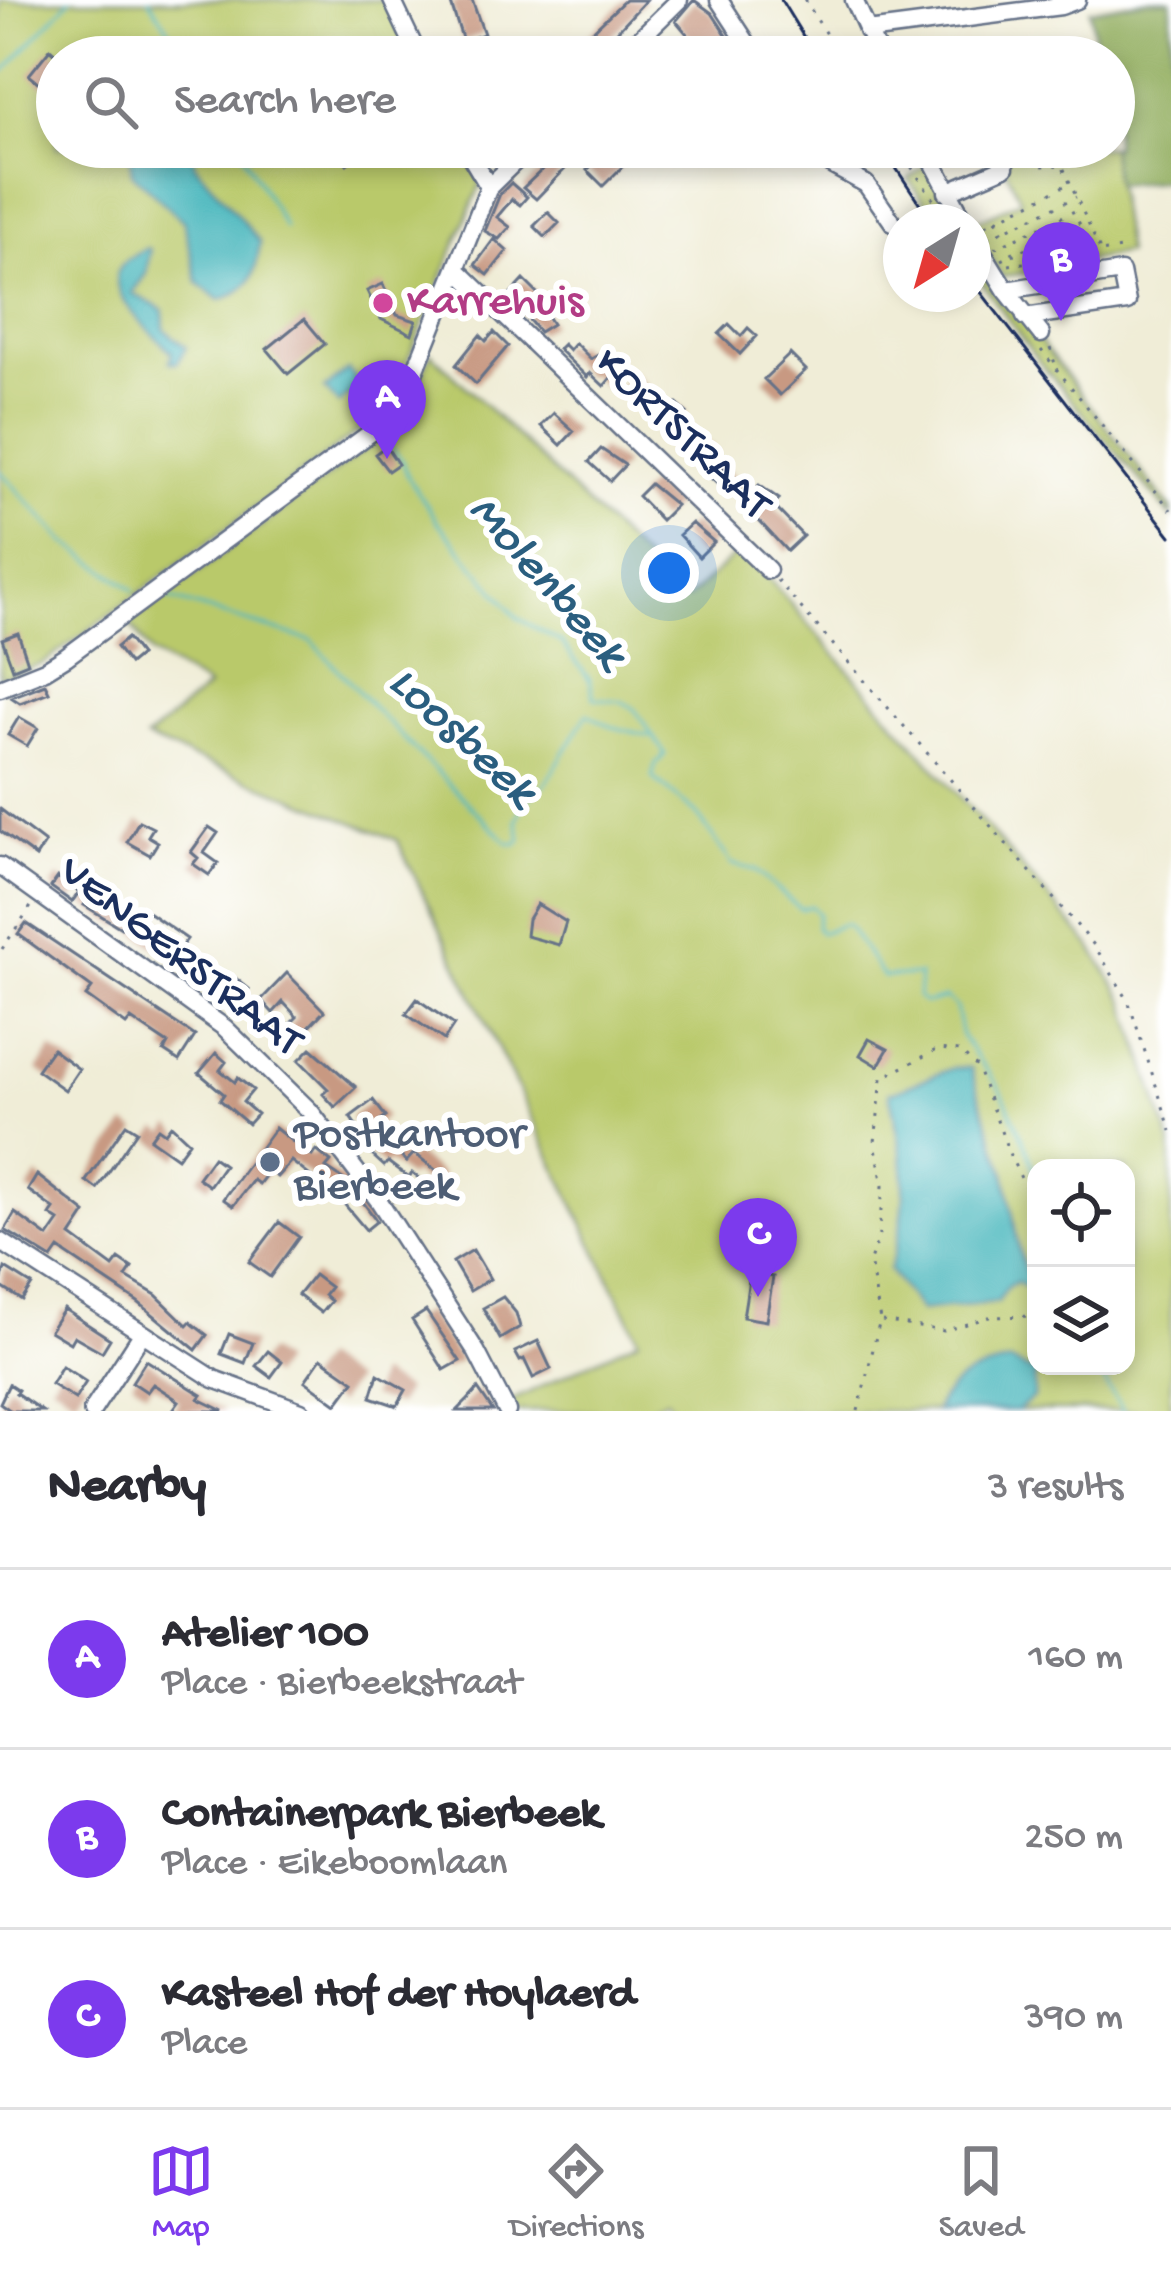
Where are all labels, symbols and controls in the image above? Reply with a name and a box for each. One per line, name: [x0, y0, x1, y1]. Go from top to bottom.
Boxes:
search box: [36, 36, 1135, 168]
icon: search: [78, 69, 144, 135]
text: Search here: [174, 76, 396, 129]
north arrow: [883, 204, 991, 312]
pin: B: [1022, 222, 1100, 321]
place label: Karrehuis: [407, 277, 585, 330]
marker: Karrehuis: [370, 290, 396, 316]
street label: KORTSTRAAT: [582, 338, 782, 533]
pin: A: [348, 360, 426, 459]
water label: Molenbeek: [454, 485, 639, 686]
your location: [639, 543, 699, 603]
water label: Loosbeek: [374, 656, 549, 825]
street label: VENGERSTRAAT: [46, 846, 313, 1071]
place label: Postkantoor Bierbeek: [292, 1110, 529, 1215]
marker: Postkantoor Bierbeek: [257, 1149, 283, 1175]
map controls: [1027, 1159, 1135, 1375]
button: locate: [1027, 1159, 1135, 1267]
pin: C: [719, 1198, 797, 1297]
button: layers: [1027, 1267, 1135, 1375]
text: Nearby: [48, 1459, 206, 1519]
text: 3 results: [988, 1466, 1123, 1512]
text: Atelier 100: [162, 1609, 369, 1662]
text: A: [75, 1636, 99, 1682]
text: 160 m: [1028, 1636, 1123, 1682]
text: Place · Bierbeekstraat: [162, 1662, 522, 1708]
text: Containerpark Bierbeek: [162, 1789, 601, 1842]
text: B: [77, 1816, 97, 1862]
text: 250 m: [1024, 1816, 1123, 1862]
text: Place · Eikeboomlaan: [162, 1842, 507, 1888]
text: Kasteel Hof der Hoylaerd: [162, 1969, 635, 2022]
text: C: [76, 1996, 98, 2042]
text: 390 m: [1024, 1996, 1123, 2042]
text: Place: [162, 2022, 247, 2068]
tab: Map: [148, 2138, 214, 2248]
tab: Directions: [509, 2138, 643, 2248]
tab: Saved: [939, 2138, 1023, 2248]

